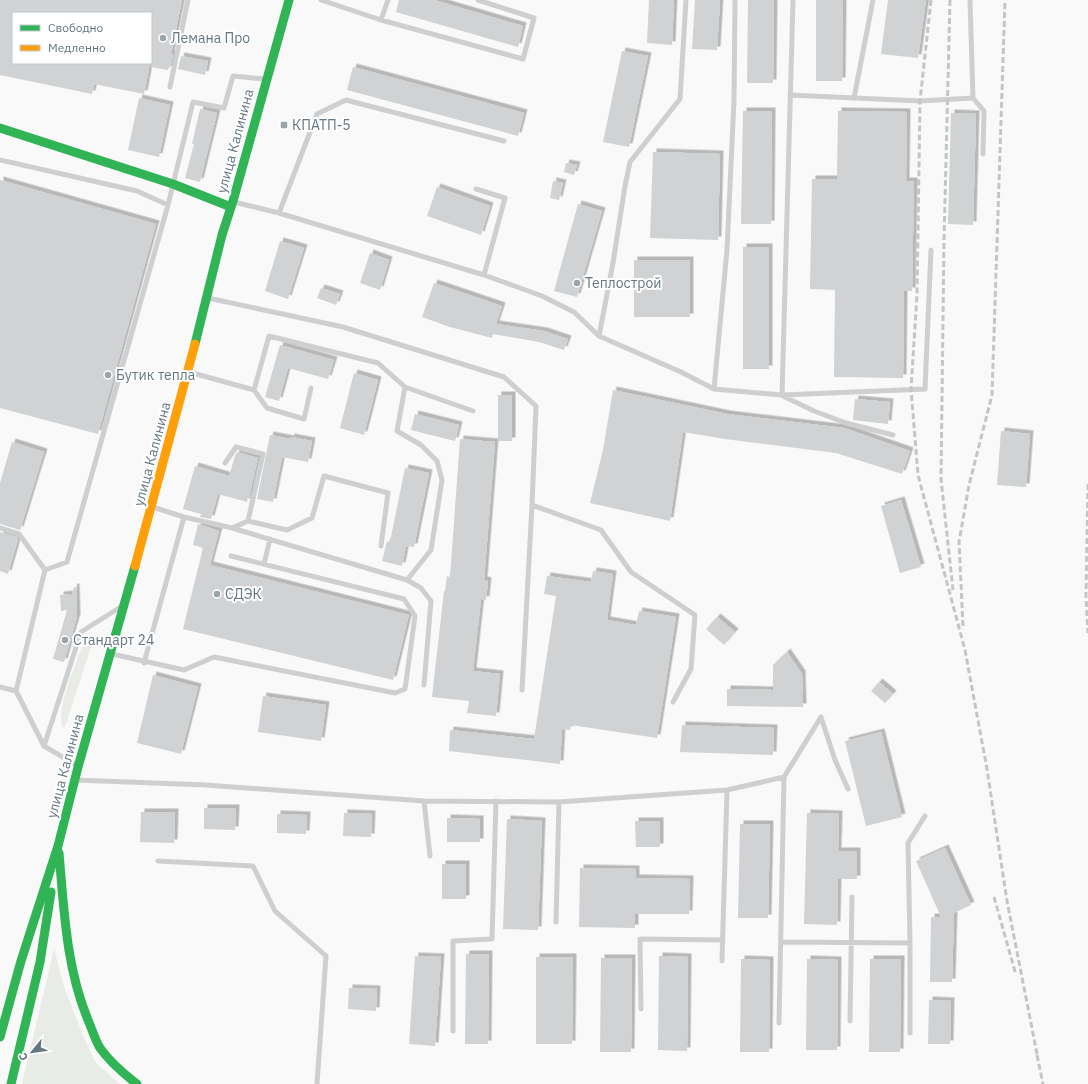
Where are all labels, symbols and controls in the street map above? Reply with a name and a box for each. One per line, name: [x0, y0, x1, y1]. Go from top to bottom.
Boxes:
legend: [12, 12, 152, 64]
text: Свободно: [48, 20, 104, 35]
place label: Лемана Про: [171, 29, 250, 47]
marker: Лемана Про: [158, 33, 168, 43]
text: Медленно: [48, 40, 106, 55]
street label: улица Калинина: [212, 86, 258, 195]
place label: КПАТП-5: [292, 116, 351, 134]
marker: КПАТП-5: [279, 120, 289, 130]
place label: Теплострой: [585, 274, 661, 292]
marker: Теплострой: [572, 278, 582, 288]
place label: Бутик тепла: [116, 366, 196, 384]
marker: Бутик тепла: [103, 370, 113, 380]
street label: улица Калинина: [129, 399, 175, 508]
place label: СДЭК: [225, 585, 262, 603]
marker: СДЭК: [212, 589, 222, 599]
place label: Стандарт 24: [73, 631, 154, 649]
marker: Стандарт 24: [60, 635, 70, 645]
street label: улица Калинина: [42, 711, 88, 820]
north arrow: [12, 1032, 52, 1072]
text: С: [15, 1050, 31, 1063]

